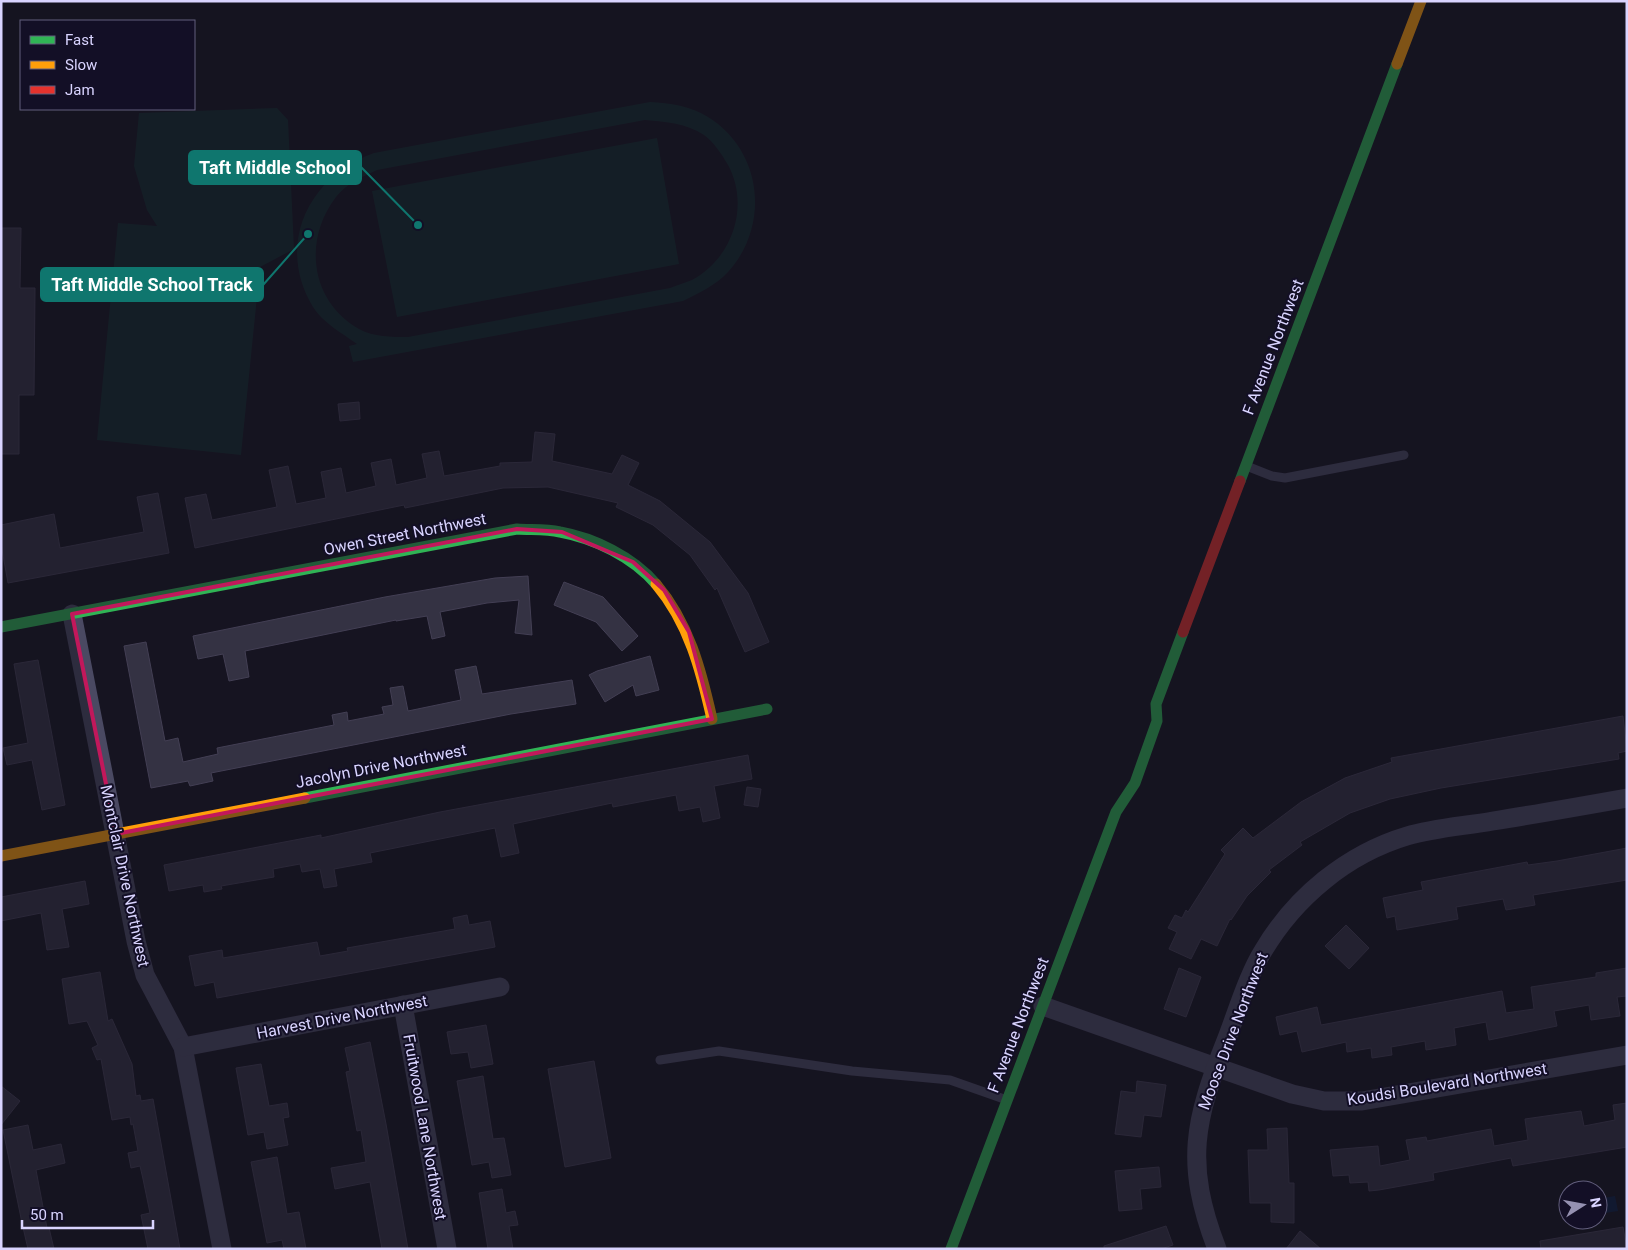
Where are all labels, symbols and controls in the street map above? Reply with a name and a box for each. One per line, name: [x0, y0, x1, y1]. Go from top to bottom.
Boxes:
legend: [20, 20, 195, 110]
text: Fast: [65, 31, 94, 49]
text: Slow: [65, 56, 97, 74]
text: Jam: [65, 81, 95, 99]
callout: Taft Middle School: [189, 151, 361, 184]
text: Taft Middle School: [199, 157, 351, 178]
callout: Taft Middle School Track: [41, 268, 263, 301]
text: Taft Middle School Track: [51, 274, 253, 295]
street label: F Avenue Northwest: [1238, 277, 1308, 417]
street label: Owen Street Northwest: [322, 509, 488, 559]
street label: Jacolyn Drive Northwest: [294, 740, 468, 792]
street label: Montclair Drive Northwest: [96, 783, 154, 969]
street label: Moose Drive Northwest: [1194, 950, 1272, 1112]
street label: F Avenue Northwest: [983, 955, 1053, 1095]
street label: Harvest Drive Northwest: [255, 991, 429, 1043]
street label: Fruitwood Lane Northwest: [399, 1033, 451, 1221]
street label: Koudsi Boulevard Northwest: [1346, 1059, 1548, 1109]
north arrow: [1558, 1180, 1608, 1230]
text: N: [1587, 1196, 1605, 1209]
scale bar: [22, 1198, 154, 1230]
text: 50 m: [30, 1206, 64, 1224]

